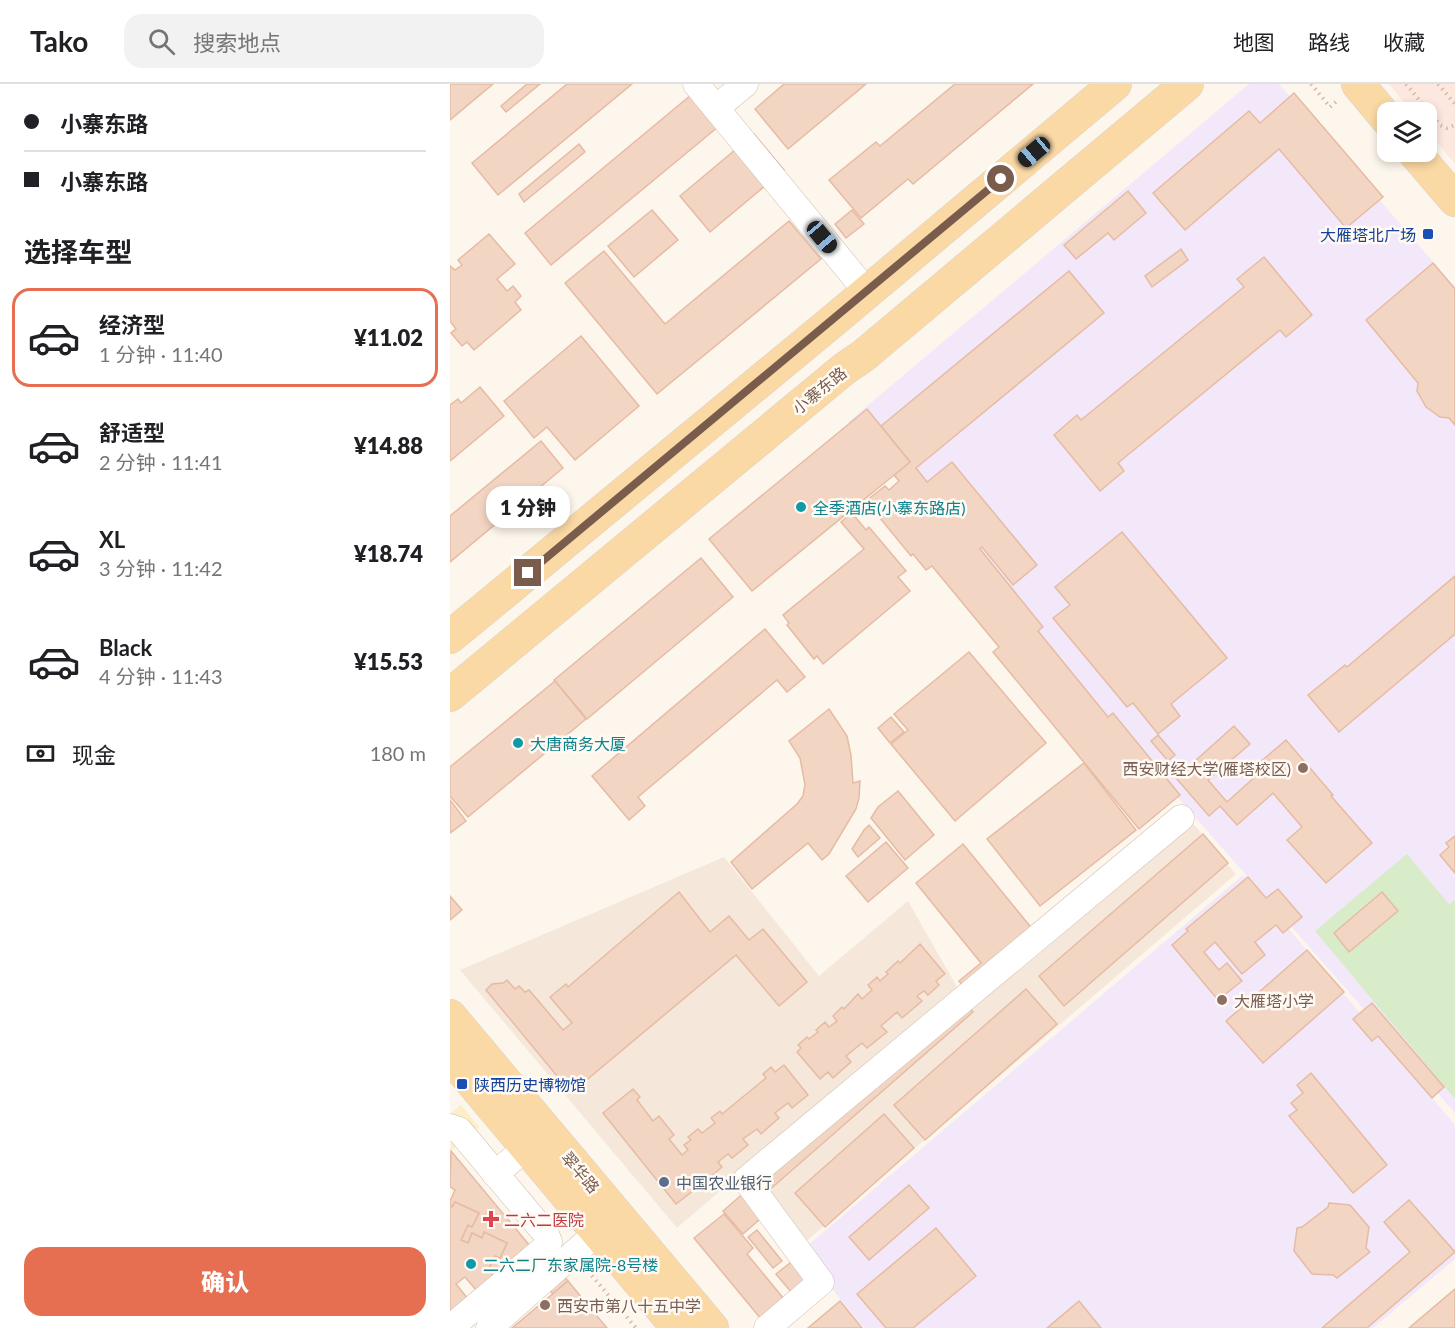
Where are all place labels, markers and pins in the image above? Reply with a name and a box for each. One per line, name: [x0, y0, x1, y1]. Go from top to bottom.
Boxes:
place label: 大雁塔北广场: [1320, 225, 1416, 244]
marker: 大雁塔北广场: [1421, 227, 1435, 241]
place label: 全季酒店(小寨东路店): [813, 498, 966, 517]
marker: 全季酒店(小寨东路店): [794, 500, 808, 514]
place label: 大唐商务大厦: [530, 734, 626, 753]
marker: 大唐商务大厦: [511, 736, 525, 750]
place label: 西安财经大学(雁塔校区): [1122, 759, 1291, 778]
marker: 西安财经大学(雁塔校区): [1296, 761, 1310, 775]
place label: 大雁塔小学: [1234, 991, 1314, 1010]
marker: 大雁塔小学: [1215, 993, 1229, 1007]
place label: 陕西历史博物馆: [474, 1075, 586, 1094]
marker: 陕西历史博物馆: [455, 1077, 469, 1091]
place label: 中国农业银行: [676, 1173, 772, 1192]
marker: 中国农业银行: [657, 1175, 671, 1189]
marker: 二六二医院: [482, 1210, 500, 1228]
place label: 二六二医院: [504, 1210, 584, 1229]
place label: 二六二厂东家属院-8号楼: [483, 1255, 658, 1274]
marker: 二六二厂东家属院-8号楼: [464, 1257, 478, 1271]
place label: 西安市第八十五中学: [557, 1296, 701, 1315]
marker: 西安市第八十五中学: [538, 1298, 552, 1312]

